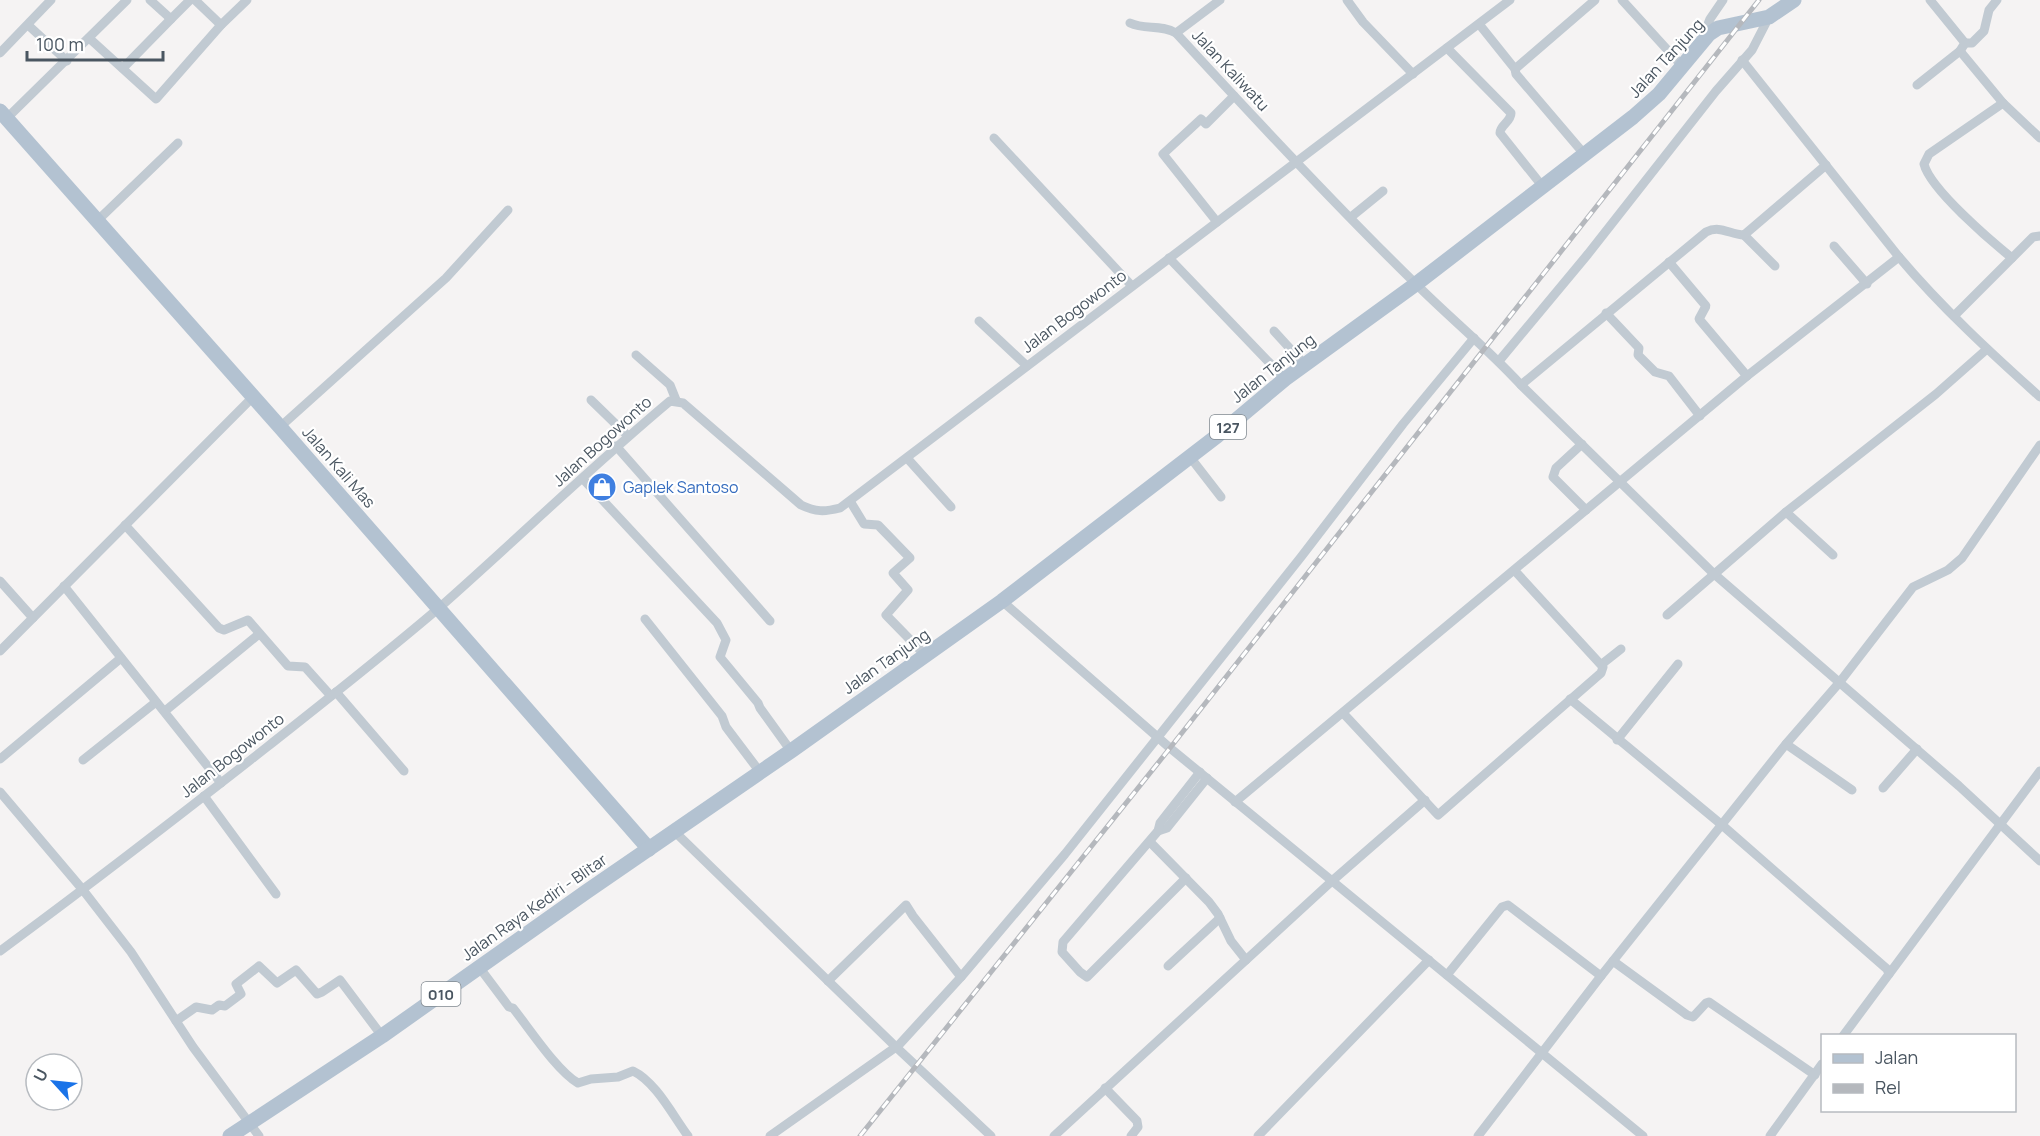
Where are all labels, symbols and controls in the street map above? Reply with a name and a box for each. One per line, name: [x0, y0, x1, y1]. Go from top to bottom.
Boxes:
street label: Jalan Tanjung: [1624, 14, 1708, 102]
scale bar: [27, 24, 164, 62]
street label: Jalan Kaliwatu: [1187, 24, 1275, 116]
text: 100 m: [36, 32, 84, 56]
street label: Jalan Bogowonto: [1017, 264, 1131, 358]
street label: Jalan Tanjung: [1226, 328, 1320, 408]
street label: Jalan Bogowonto: [548, 391, 656, 491]
road number: 127: [1210, 415, 1246, 439]
street label: Jalan Kali Mas: [297, 422, 381, 512]
shop icon: Gaplek Santoso: [586, 471, 618, 503]
place label: Gaplek Santoso: [623, 476, 738, 498]
street label: Jalan Tanjung: [838, 623, 934, 699]
street label: Jalan Bogowonto: [176, 708, 288, 802]
street label: Jalan Raya Kediri - Blitar: [457, 848, 611, 966]
road number: 010: [422, 982, 460, 1006]
legend: [1821, 1034, 2016, 1112]
text: Jalan: [1875, 1045, 1918, 1069]
north arrow: [24, 1052, 84, 1112]
text: U: [28, 1065, 53, 1085]
text: Rel: [1875, 1075, 1901, 1099]

